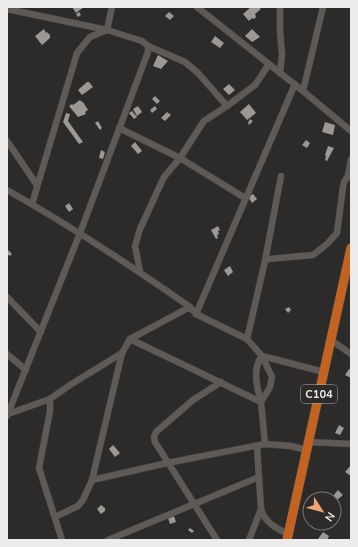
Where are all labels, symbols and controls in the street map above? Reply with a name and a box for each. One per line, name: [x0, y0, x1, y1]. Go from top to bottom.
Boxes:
road number: C104: [301, 385, 337, 403]
north arrow: [302, 491, 342, 531]
text: N: [322, 509, 338, 524]

